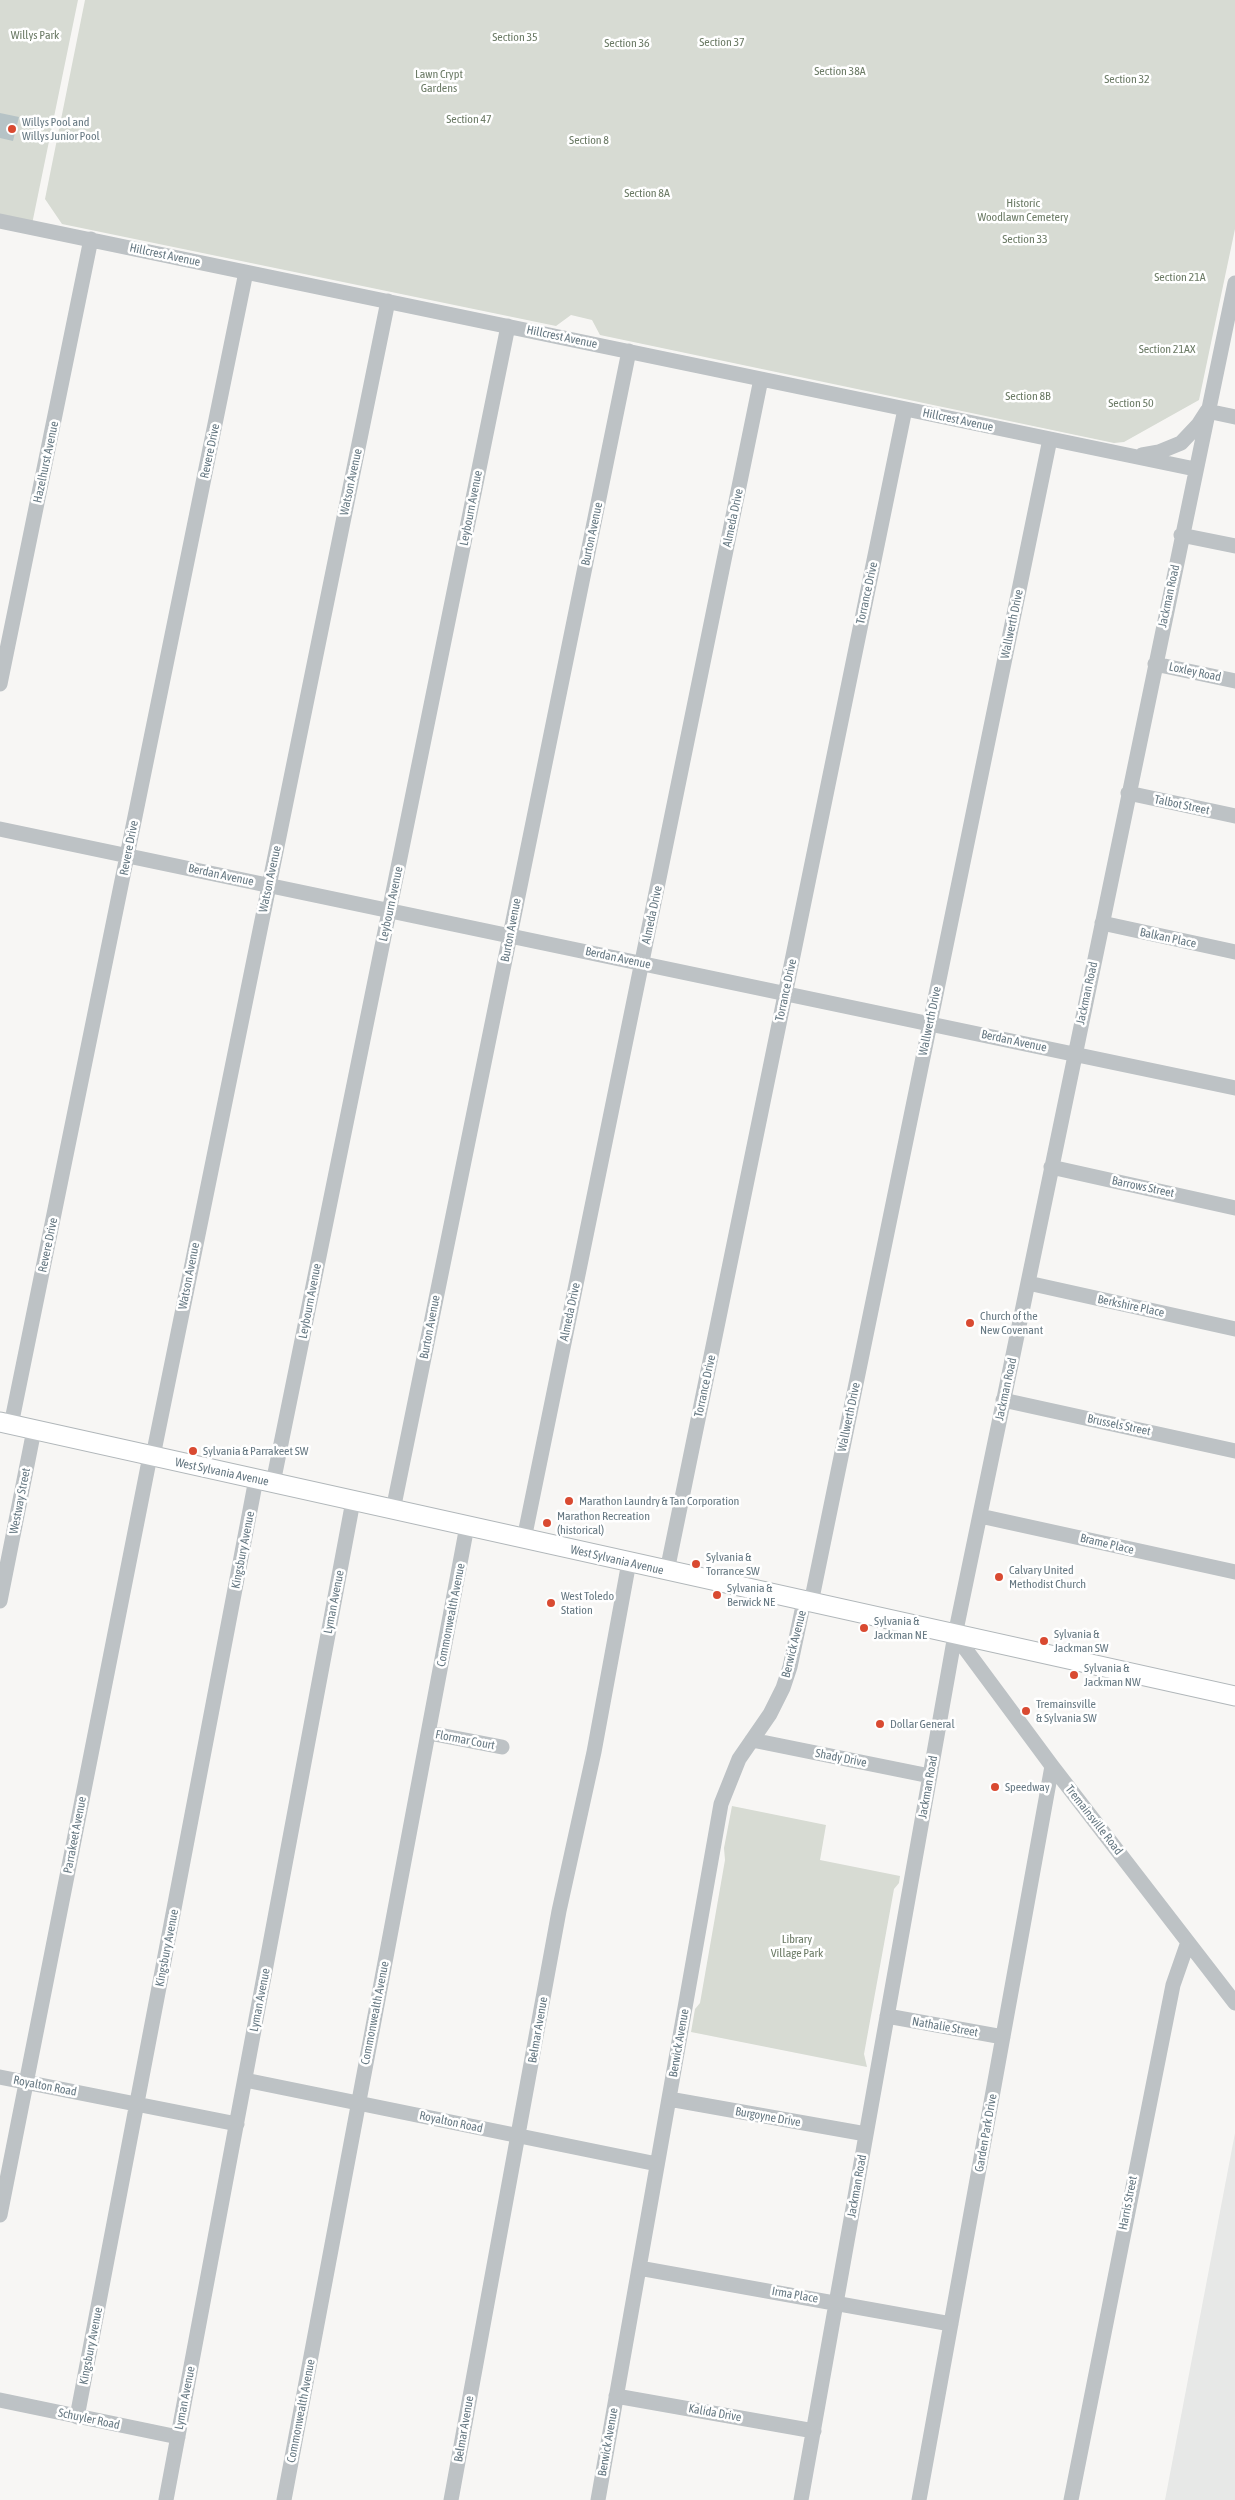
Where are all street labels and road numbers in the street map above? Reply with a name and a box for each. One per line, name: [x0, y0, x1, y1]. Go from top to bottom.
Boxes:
street label: Hillcrest Avenue: [128, 240, 202, 270]
street label: Hillcrest Avenue: [525, 322, 599, 352]
street label: Hillcrest Avenue: [921, 405, 995, 435]
street label: Hazelhurst Avenue: [30, 420, 62, 504]
street label: Revere Drive: [197, 422, 223, 480]
street label: Watson Avenue: [337, 447, 365, 517]
street label: Leybourn Avenue: [457, 469, 485, 547]
street label: Almeda Drive: [720, 488, 746, 548]
street label: Burton Avenue: [578, 501, 606, 567]
street label: Torrance Drive: [853, 561, 881, 625]
street label: Jackman Road: [1155, 563, 1183, 629]
street label: Wallwerth Drive: [998, 588, 1026, 660]
street label: Loxley Road: [1168, 659, 1222, 685]
street label: Talbot Street: [1153, 792, 1211, 818]
street label: Revere Drive: [117, 819, 141, 877]
street label: Watson Avenue: [256, 844, 284, 914]
street label: Berdan Avenue: [187, 861, 255, 889]
street label: Leybourn Avenue: [376, 865, 406, 943]
street label: Almeda Drive: [639, 885, 665, 945]
street label: Burton Avenue: [498, 897, 524, 963]
street label: Balkan Place: [1138, 925, 1198, 951]
street label: Berdan Avenue: [584, 944, 652, 972]
street label: Torrance Drive: [772, 958, 800, 1022]
street label: Jackman Road: [1073, 960, 1101, 1026]
street label: Wallwerth Drive: [916, 985, 944, 1057]
street label: Berdan Avenue: [980, 1027, 1048, 1055]
street label: Barrows Street: [1111, 1173, 1175, 1201]
street label: Revere Drive: [35, 1216, 61, 1274]
street label: Watson Avenue: [175, 1241, 203, 1311]
street label: Leybourn Avenue: [296, 1262, 324, 1340]
street label: Almeda Drive: [557, 1282, 583, 1342]
street label: Berkshire Place: [1096, 1292, 1166, 1320]
street label: Burton Avenue: [417, 1294, 443, 1360]
street label: Torrance Drive: [691, 1354, 719, 1418]
street label: Jackman Road: [992, 1356, 1020, 1422]
street label: Wallwerth Drive: [835, 1381, 863, 1453]
street label: Brussels Street: [1086, 1411, 1152, 1439]
street label: West Sylvania Avenue: [174, 1455, 270, 1489]
street label: Westway Street: [7, 1467, 33, 1535]
street label: Kingsbury Avenue: [228, 1510, 258, 1590]
street label: Brame Place: [1079, 1531, 1135, 1557]
street label: West Sylvania Avenue: [569, 1542, 665, 1578]
street label: Commonwealth Avenue: [434, 1562, 468, 1668]
street label: Lyman Avenue: [321, 1569, 347, 1635]
street label: Berwick Avenue: [779, 1609, 809, 1679]
street label: Flormar Court: [434, 1727, 496, 1753]
street label: Shady Drive: [814, 1746, 868, 1770]
street label: Jackman Road: [915, 1754, 941, 1820]
street label: Tremainsville Road: [1062, 1782, 1126, 1858]
street label: Parrakeet Avenue: [61, 1795, 89, 1875]
street label: Kingsbury Avenue: [152, 1908, 182, 1988]
street label: Commonwealth Avenue: [358, 1960, 392, 2066]
street label: Lyman Avenue: [247, 1967, 273, 2033]
street label: Belmar Avenue: [525, 1996, 551, 2064]
street label: Berwick Avenue: [666, 2008, 692, 2078]
street label: Nathalie Street: [911, 2014, 979, 2040]
street label: Royalton Road: [12, 2073, 78, 2099]
street label: Garden Park Drive: [972, 2093, 1000, 2173]
street label: Burgoyne Drive: [734, 2104, 802, 2130]
street label: Royalton Road: [418, 2108, 484, 2136]
street label: Jackman Road: [844, 2153, 870, 2219]
street label: Harris Street: [1116, 2175, 1140, 2231]
street label: Irma Place: [771, 2284, 819, 2306]
street label: Kingsbury Avenue: [76, 2306, 106, 2386]
street label: Commonwealth Avenue: [284, 2358, 318, 2464]
street label: Lyman Avenue: [172, 2365, 198, 2431]
street label: Belmar Avenue: [451, 2395, 477, 2463]
street label: Kalida Drive: [687, 2401, 743, 2425]
street label: Schuyler Road: [57, 2405, 121, 2433]
street label: Berwick Avenue: [595, 2407, 621, 2477]

